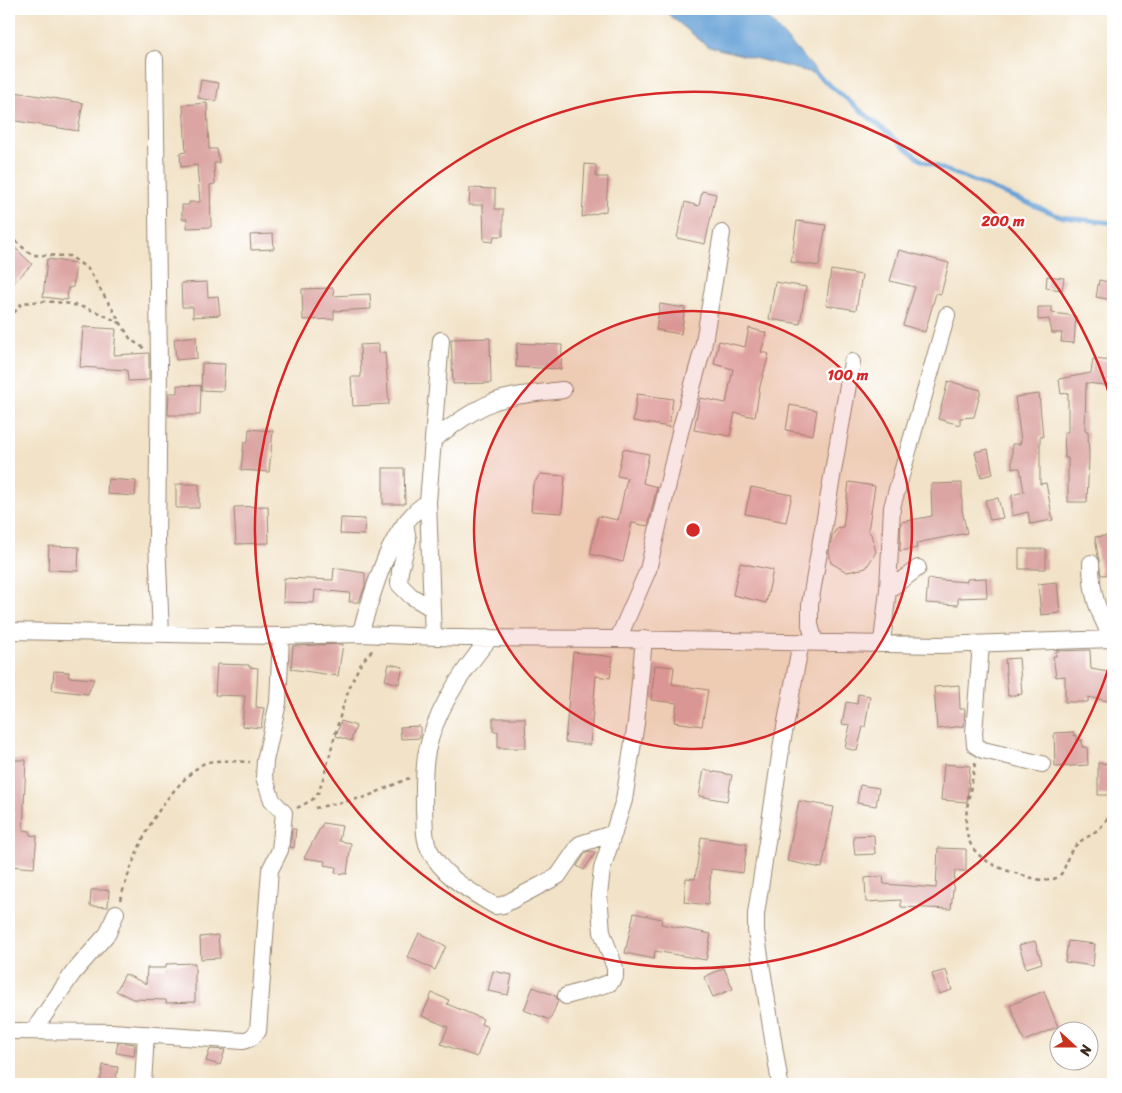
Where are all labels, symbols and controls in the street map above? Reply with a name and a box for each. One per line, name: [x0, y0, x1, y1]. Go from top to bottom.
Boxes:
text: 200 m: [980, 208, 1025, 234]
text: 100 m: [828, 362, 869, 388]
centre of rings: [684, 521, 702, 539]
north arrow: [1050, 1020, 1100, 1070]
text: N: [1072, 1041, 1099, 1060]

